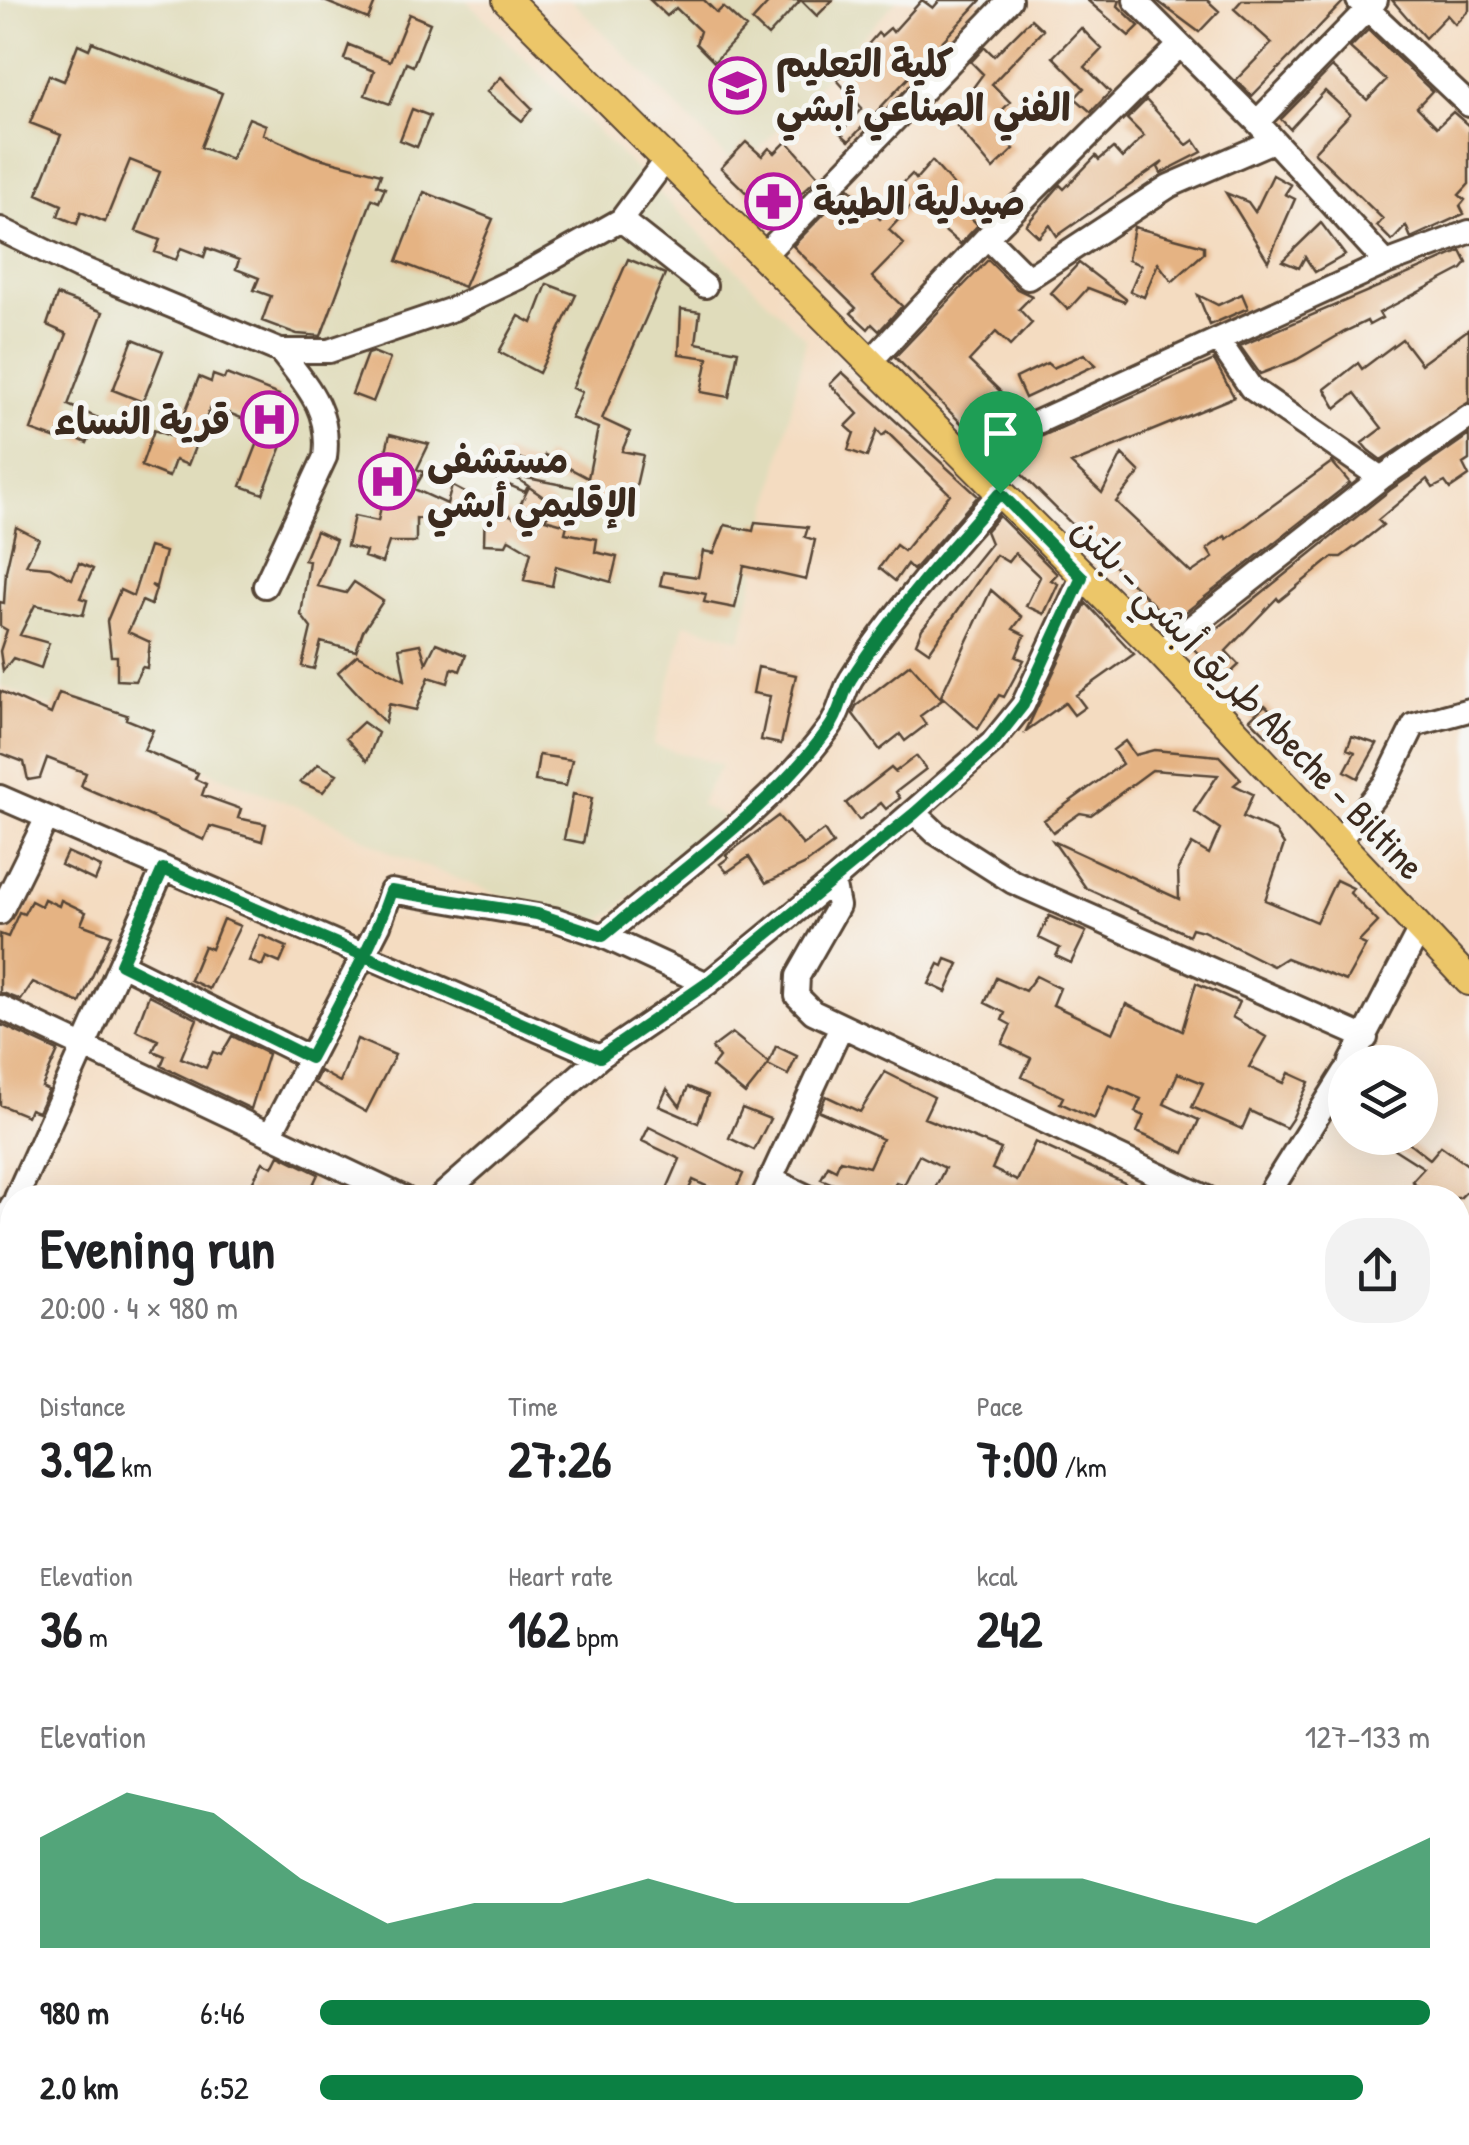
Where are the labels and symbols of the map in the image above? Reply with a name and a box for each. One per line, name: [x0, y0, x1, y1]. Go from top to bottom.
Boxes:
place label: كلية التعليم الفني الصناعي أبشي: [776, 37, 1071, 141]
school or university icon: كلية التعليم الفني الصناعي أبشي: [707, 55, 767, 115]
pharmacy icon: صيدلية الطيبة: [744, 171, 804, 231]
place label: صيدلية الطيبة: [813, 175, 1025, 227]
hospital icon: قرية النساء: [239, 390, 299, 450]
pin: [958, 391, 1043, 494]
place label: قرية النساء: [54, 394, 230, 446]
place label: مستشفى الإقليمي أبشي: [427, 433, 637, 537]
hospital icon: مستشفى الإقليمي أبشي: [358, 451, 418, 511]
street label: طريق أبشي - بلتن Abeche - Biltine: [1055, 503, 1437, 896]

